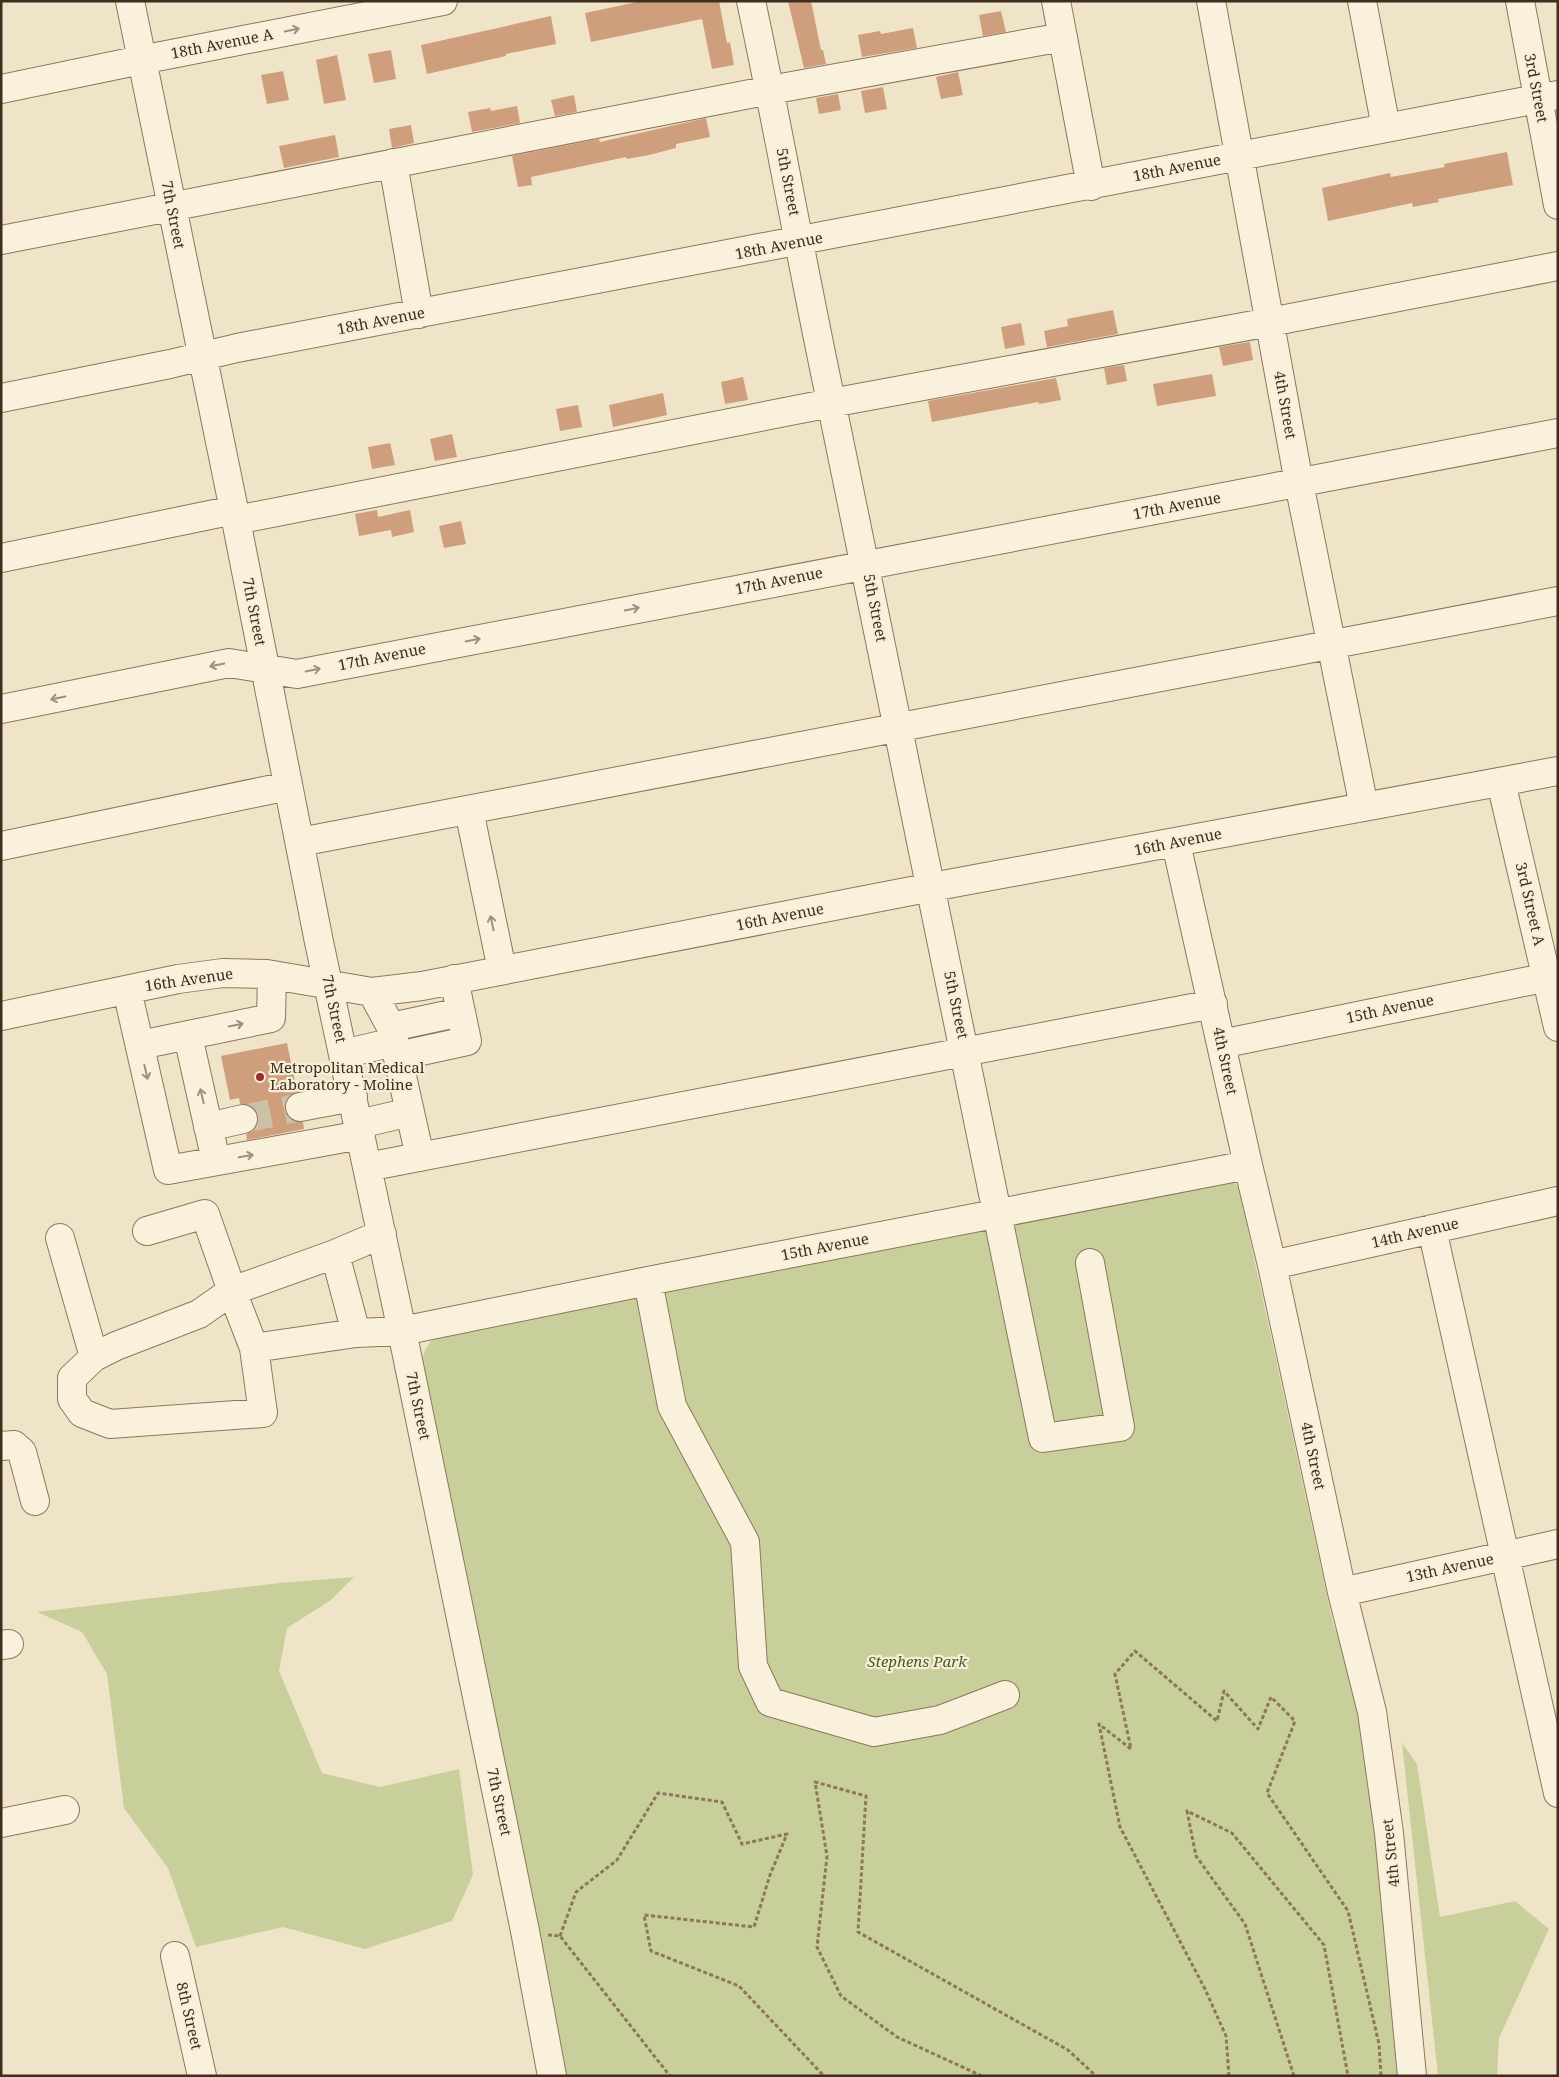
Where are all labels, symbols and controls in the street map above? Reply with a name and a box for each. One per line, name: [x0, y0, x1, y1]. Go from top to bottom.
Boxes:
street label: 18th Avenue A: [169, 23, 275, 63]
one-way arrow: [283, 25, 299, 35]
street label: 3rd Street: [1520, 51, 1554, 124]
street label: 5th Street: [773, 146, 805, 218]
street label: 18th Avenue: [1131, 149, 1222, 185]
street label: 7th Street: [158, 179, 190, 251]
street label: 18th Avenue: [733, 227, 824, 263]
street label: 18th Avenue: [335, 302, 426, 338]
street label: 4th Street: [1270, 369, 1302, 441]
street label: 17th Avenue: [1131, 487, 1222, 523]
street label: 17th Avenue: [733, 562, 824, 598]
street label: 5th Street: [860, 572, 892, 644]
street label: 7th Street: [239, 576, 271, 648]
one-way arrow: [624, 604, 640, 613]
one-way arrow: [464, 634, 480, 644]
street label: 17th Avenue: [336, 638, 427, 674]
one-way arrow: [209, 661, 225, 670]
one-way arrow: [305, 665, 321, 675]
one-way arrow: [50, 693, 66, 703]
street label: 16th Avenue: [1132, 823, 1223, 859]
street label: 3rd Street A: [1512, 860, 1550, 948]
street label: 16th Avenue: [734, 898, 825, 934]
one-way arrow: [487, 915, 496, 931]
street label: 16th Avenue: [143, 963, 234, 995]
street label: 5th Street: [940, 969, 974, 1041]
street label: 7th Street: [318, 973, 352, 1045]
street label: 15th Avenue: [1344, 989, 1435, 1027]
one-way arrow: [227, 1020, 243, 1029]
street label: 4th Street: [1209, 1025, 1243, 1097]
place label: Metropolitan Medical Laboratory - Moline: [270, 1057, 425, 1094]
one-way arrow: [142, 1063, 151, 1079]
marker: Metropolitan Medical Laboratory - Moline: [254, 1071, 266, 1083]
one-way arrow: [196, 1089, 206, 1105]
one-way arrow: [238, 1150, 254, 1160]
street label: 14th Avenue: [1369, 1212, 1460, 1252]
street label: 15th Avenue: [779, 1228, 870, 1264]
street label: 7th Street: [402, 1370, 436, 1442]
street label: 4th Street: [1297, 1420, 1331, 1492]
street label: 13th Avenue: [1404, 1548, 1495, 1586]
park label: Stephens Park: [867, 1651, 967, 1671]
street label: 7th Street: [483, 1766, 517, 1838]
street label: 4th Street: [1376, 1818, 1404, 1888]
street label: 8th Street: [172, 1980, 207, 2052]

